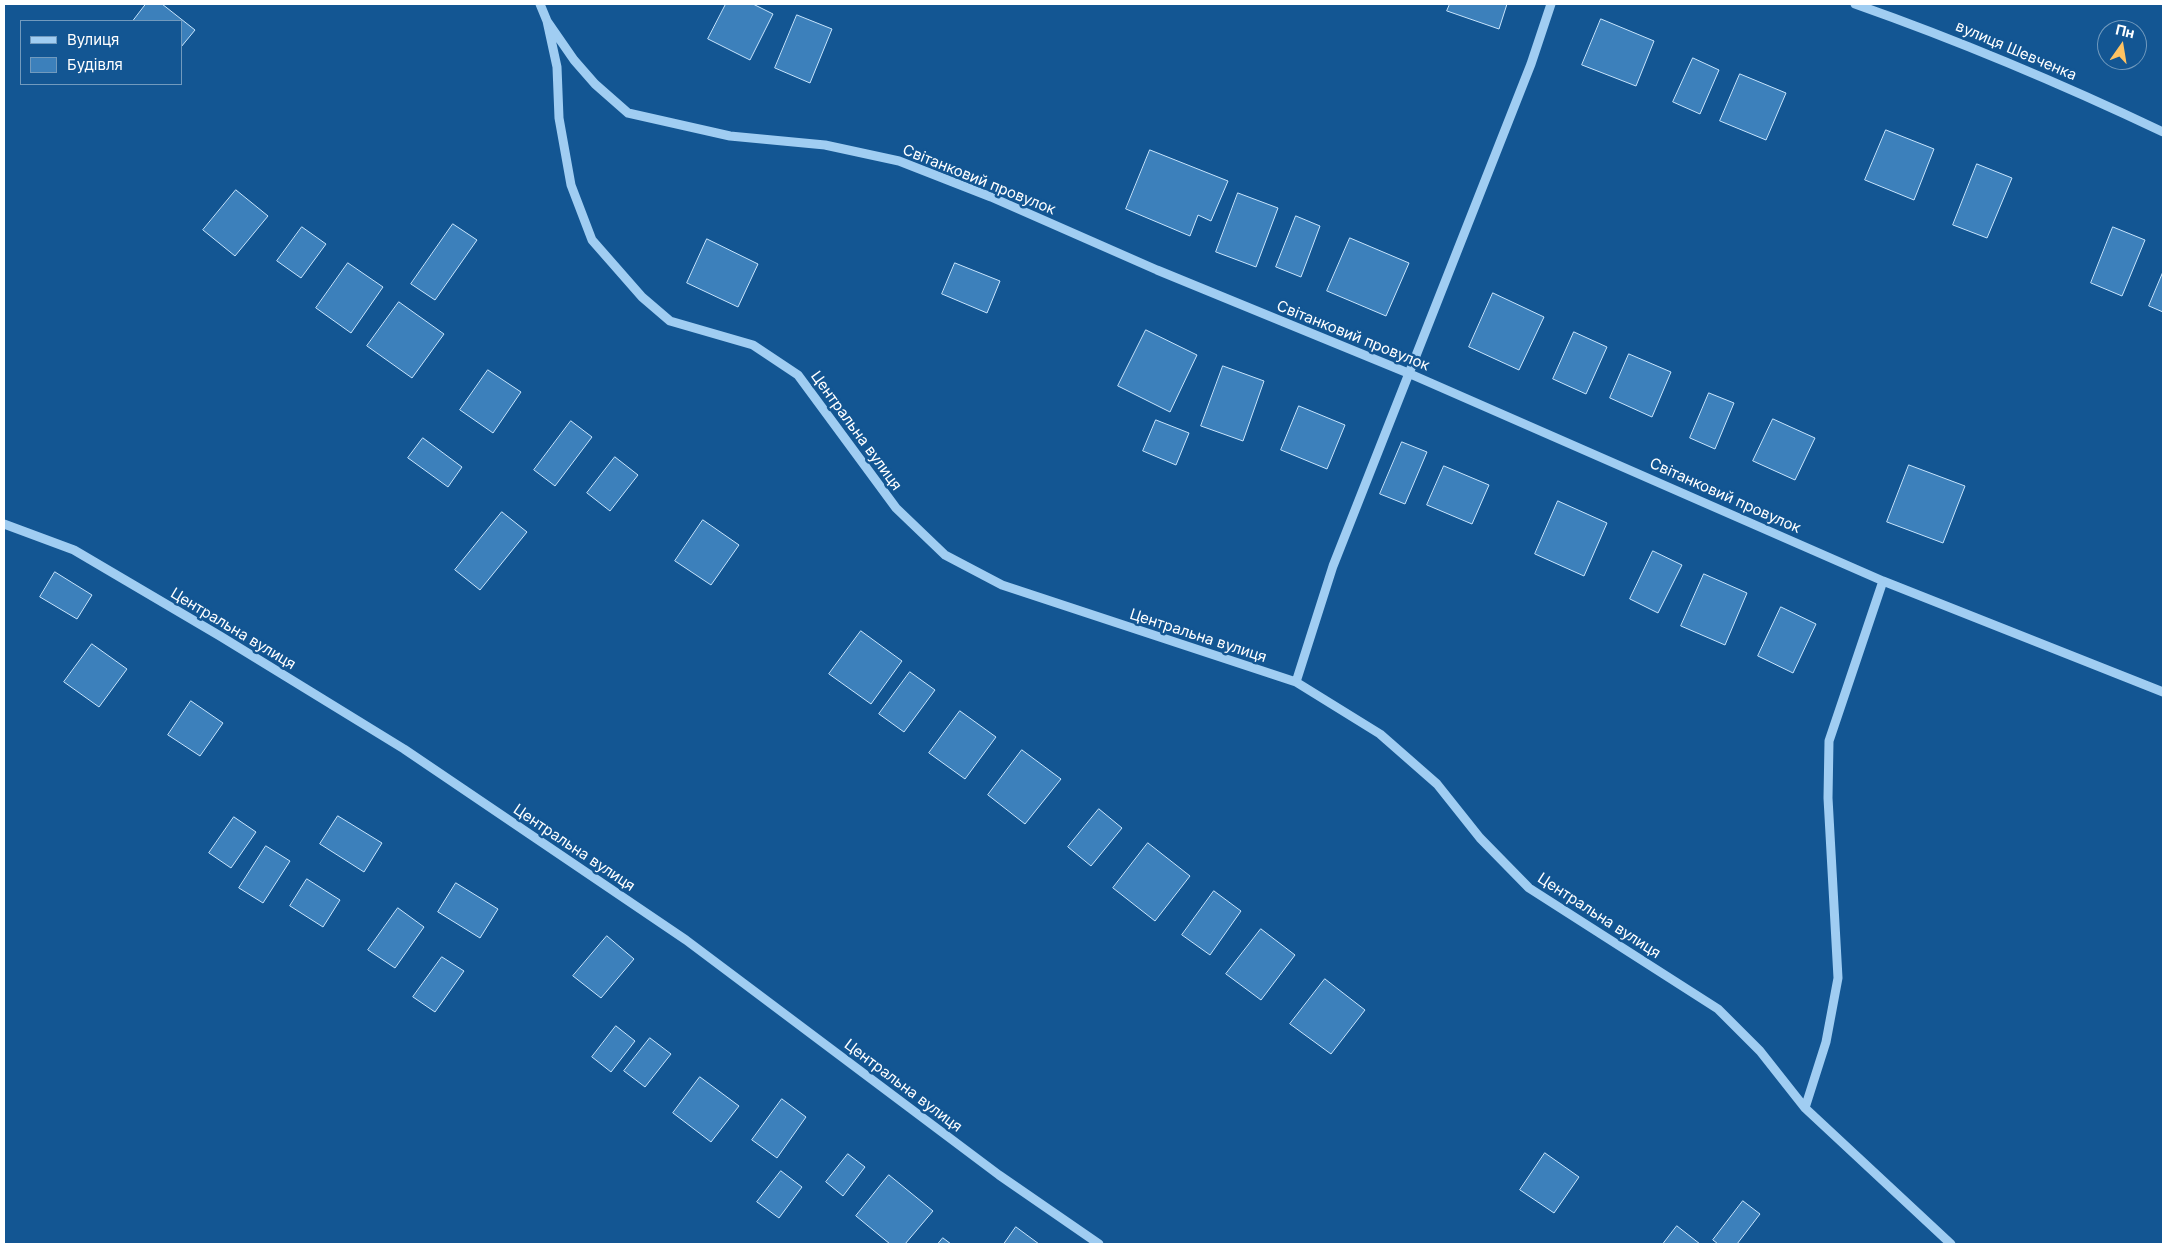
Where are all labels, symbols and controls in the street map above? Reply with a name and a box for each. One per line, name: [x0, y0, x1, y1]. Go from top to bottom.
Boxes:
street label: вулиця Шевченка: [1953, 17, 2079, 85]
legend: [20, 20, 182, 85]
north arrow: [2097, 20, 2147, 70]
text: Пн: [2114, 20, 2137, 41]
text: Вулиця: [67, 30, 119, 49]
text: Будівля: [67, 55, 123, 74]
street label: Світанковий провулок: [900, 141, 1058, 219]
street label: Світанковий провулок: [1274, 297, 1432, 375]
street label: Центральна вулиця: [807, 368, 905, 494]
street label: Світанковий провулок: [1647, 455, 1803, 537]
street label: Центральна вулиця: [167, 584, 299, 674]
street label: Центральна вулиця: [1127, 605, 1269, 667]
street label: Центральна вулиця: [510, 801, 638, 895]
street label: Центральна вулиця: [1534, 870, 1664, 962]
street label: Центральна вулиця: [841, 1036, 965, 1136]

